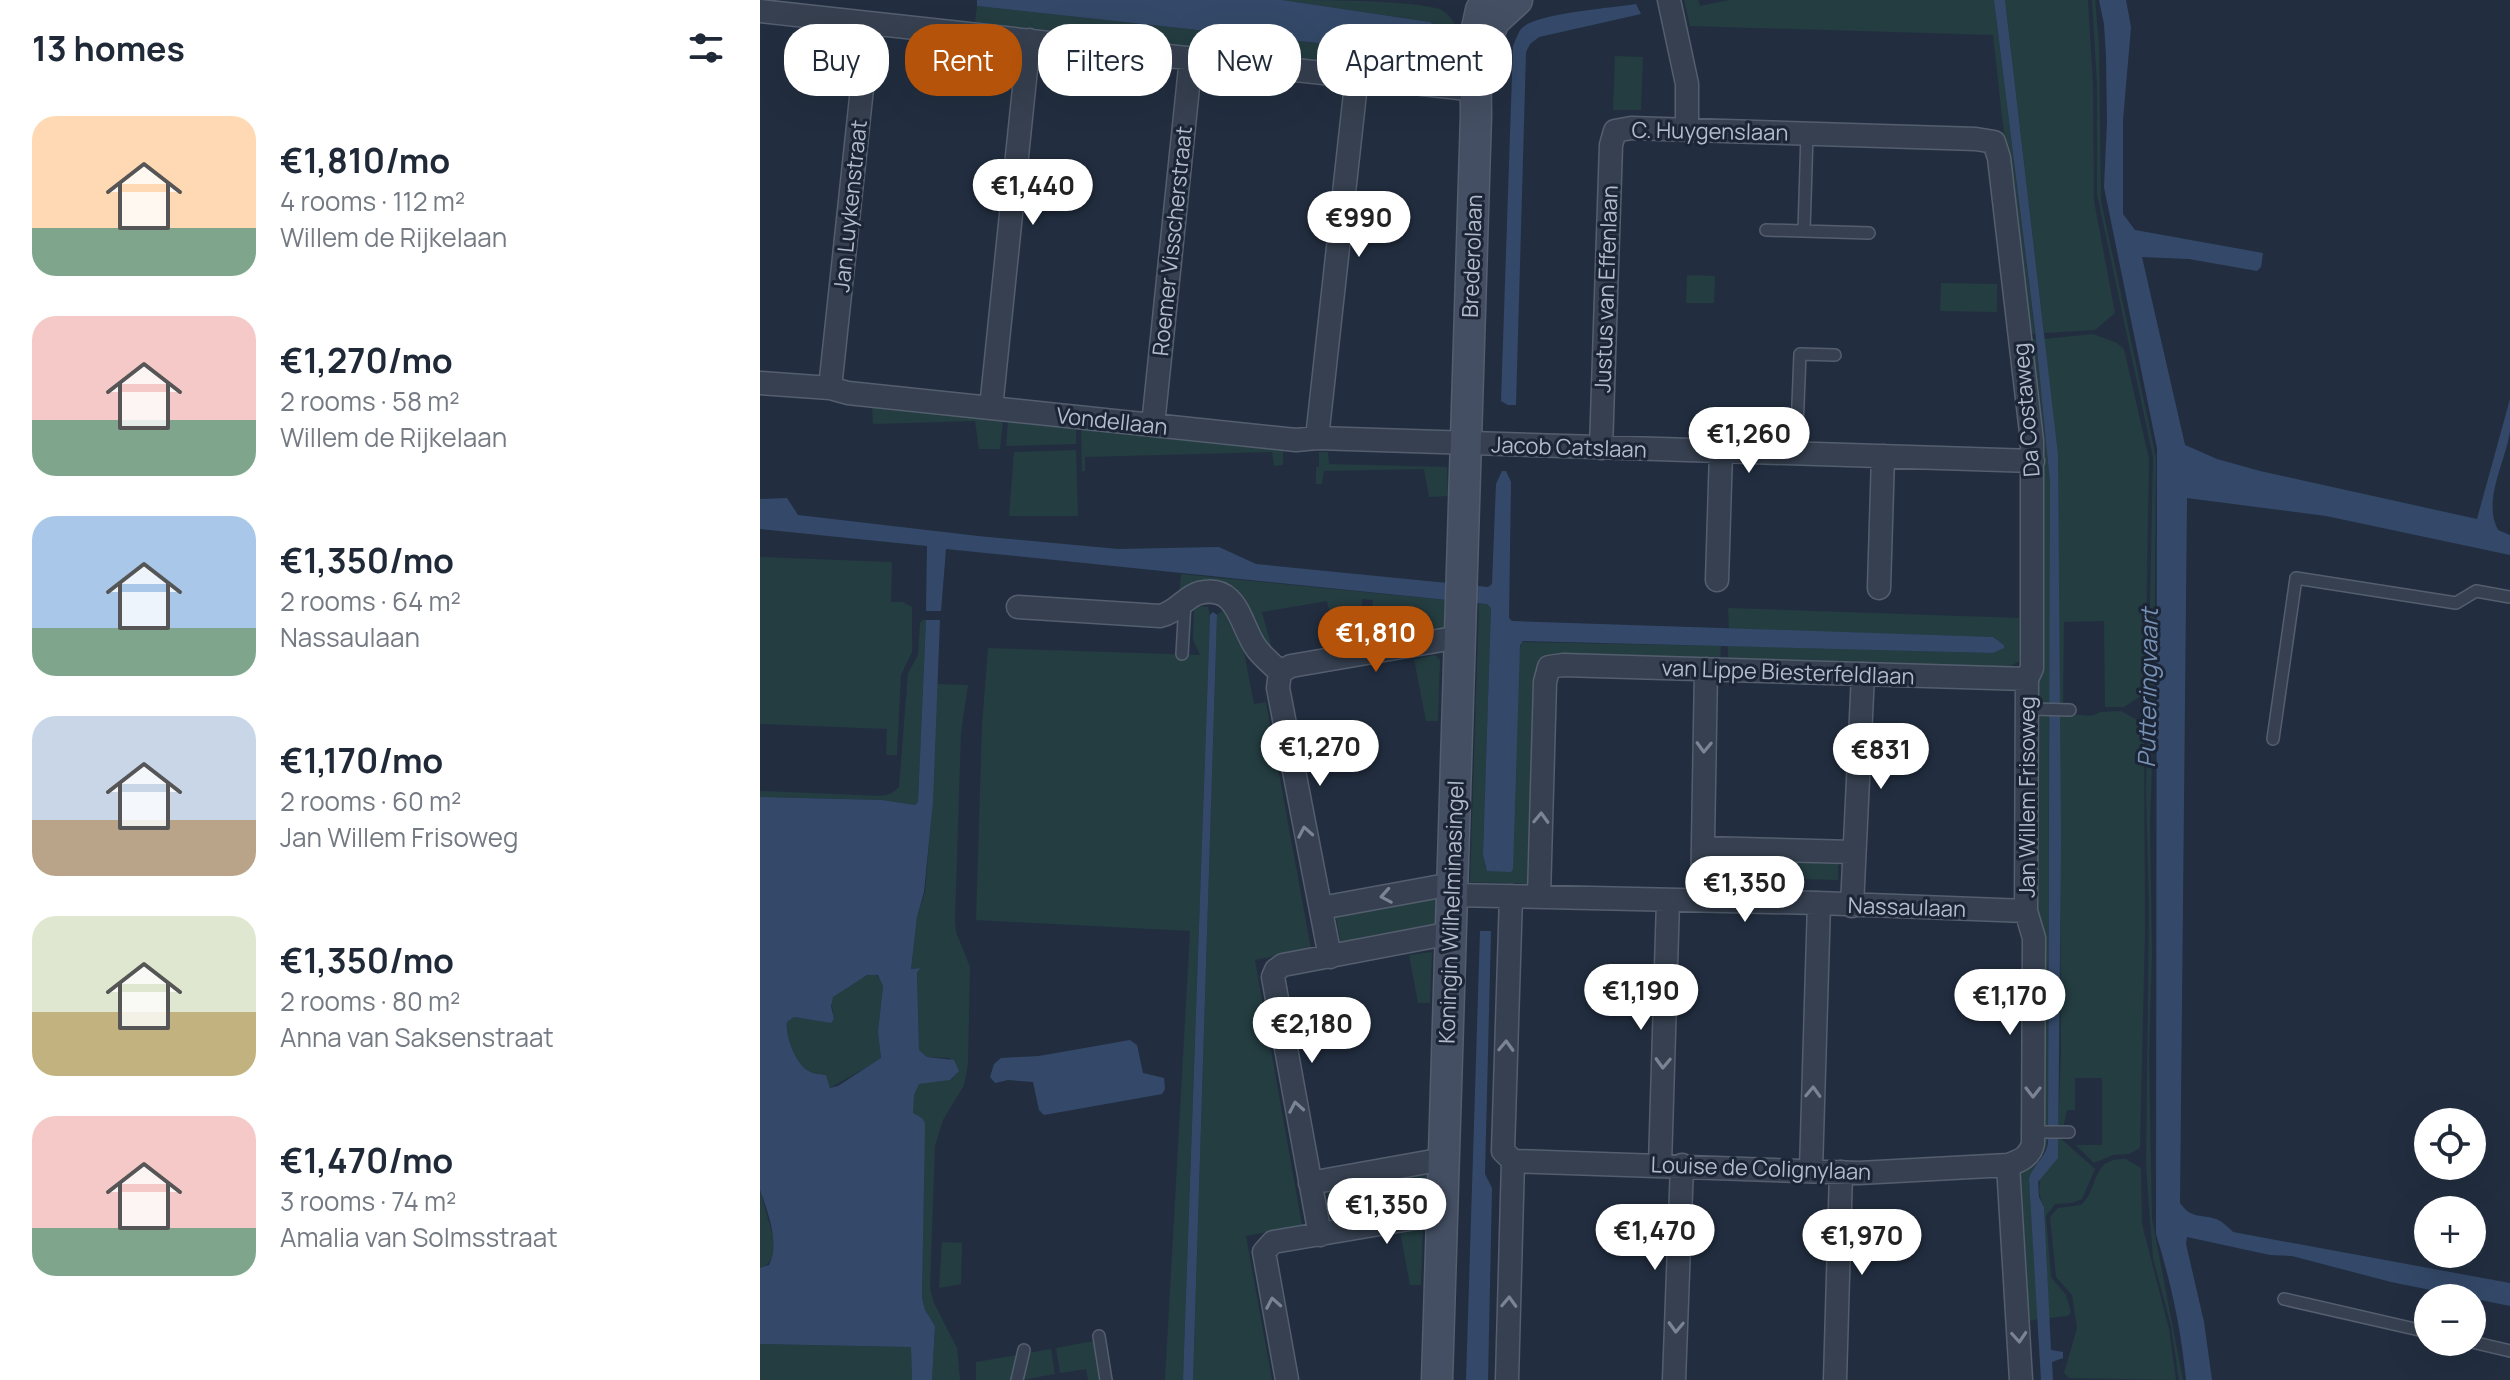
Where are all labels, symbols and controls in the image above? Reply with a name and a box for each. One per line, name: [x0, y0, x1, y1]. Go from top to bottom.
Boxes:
chip: Buy: [784, 24, 889, 96]
chip: Rent: [905, 24, 1022, 96]
chip: Filters: [1038, 24, 1172, 96]
chip: New: [1188, 24, 1301, 96]
chip: Apartment: [1317, 24, 1512, 96]
text: 13 homes: [32, 25, 185, 71]
icon: filters: [684, 26, 728, 70]
street label: C. Huygenslaan: [1631, 115, 1789, 147]
street label: Jan Luykenstraat: [826, 118, 874, 294]
street label: Roemer Visscherstraat: [1145, 124, 1199, 357]
text: €1,810/mo: [280, 137, 450, 183]
icon: home: [96, 148, 192, 244]
pin: €1,440: [968, 159, 1098, 227]
text: €1,440: [991, 167, 1075, 203]
text: 4 rooms · 112 m²: [280, 183, 465, 219]
street label: Justus van Effenlaan: [1587, 185, 1625, 393]
pin: €990: [1312, 191, 1406, 259]
street label: Brederolaan: [1455, 194, 1489, 318]
text: €990: [1325, 199, 1393, 235]
text: Willem de Rijkelaan: [280, 219, 507, 255]
text: €1,270/mo: [280, 337, 453, 383]
street label: Da Costaweg: [2005, 342, 2047, 478]
icon: home: [96, 348, 192, 444]
text: 2 rooms · 58 m²: [280, 383, 460, 419]
street label: Vondellaan: [1055, 400, 1169, 442]
pin: €1,260: [1684, 407, 1814, 475]
text: €1,260: [1707, 415, 1791, 451]
text: Willem de Rijkelaan: [280, 419, 507, 455]
street label: Jacob Catslaan: [1491, 429, 1647, 465]
text: €1,350/mo: [280, 537, 454, 583]
icon: home: [96, 548, 192, 644]
text: 2 rooms · 64 m²: [280, 583, 461, 619]
water label: Putteringvaart: [2129, 605, 2165, 768]
pin: €1,810: [1311, 606, 1441, 674]
text: €1,810: [1336, 614, 1416, 650]
text: Nassaulaan: [280, 619, 420, 655]
street label: van Lippe Biesterfeldlaan: [1661, 653, 1915, 691]
street label: Jan Willem Frisoweg: [2012, 696, 2042, 898]
pin: €1,270: [1255, 720, 1385, 788]
pin: €831: [1834, 723, 1928, 791]
text: €1,270: [1279, 728, 1361, 764]
text: €831: [1851, 731, 1911, 767]
text: €1,170/mo: [280, 737, 443, 783]
one-way arrow: [1695, 741, 1712, 754]
icon: home: [96, 748, 192, 844]
street label: Koningin Wilhelminasingel: [1431, 780, 1471, 1044]
text: 2 rooms · 60 m²: [280, 783, 462, 819]
one-way arrow: [1533, 811, 1550, 824]
text: Jan Willem Frisoweg: [280, 819, 518, 855]
one-way arrow: [1297, 825, 1314, 838]
pin: €1,350: [1680, 856, 1810, 924]
text: €1,350: [1703, 864, 1787, 900]
one-way arrow: [1380, 886, 1393, 903]
street label: Nassaulaan: [1847, 890, 1967, 924]
text: €1,350/mo: [280, 937, 454, 983]
icon: home: [96, 948, 192, 1044]
pin: €1,190: [1576, 964, 1706, 1032]
pin: €1,170: [1945, 969, 2075, 1037]
text: €1,190: [1602, 972, 1680, 1008]
text: €1,170: [1972, 977, 2048, 1013]
text: 2 rooms · 80 m²: [280, 983, 460, 1019]
pin: €2,180: [1247, 997, 1377, 1065]
text: €2,180: [1271, 1005, 1353, 1041]
text: Anna van Saksenstraat: [280, 1019, 554, 1055]
one-way arrow: [1498, 1039, 1515, 1052]
one-way arrow: [1654, 1057, 1671, 1070]
one-way arrow: [1805, 1085, 1822, 1098]
one-way arrow: [2024, 1086, 2042, 1099]
one-way arrow: [1289, 1100, 1306, 1113]
map controls: [2414, 1108, 2486, 1356]
button: locate: [2414, 1108, 2486, 1180]
text: €1,470/mo: [280, 1137, 453, 1183]
icon: home: [96, 1148, 192, 1244]
street label: Louise de Colignylaan: [1650, 1149, 1872, 1187]
pin: €1,350: [1322, 1178, 1452, 1246]
text: 3 rooms · 74 m²: [280, 1183, 456, 1219]
text: €1,350: [1345, 1186, 1429, 1222]
button: +: [2414, 1196, 2486, 1268]
pin: €1,470: [1590, 1204, 1720, 1272]
pin: €1,970: [1797, 1209, 1927, 1277]
text: €1,470: [1614, 1212, 1696, 1248]
text: €1,970: [1820, 1217, 1904, 1253]
text: Amalia van Solmsstraat: [280, 1219, 558, 1255]
button: −: [2414, 1284, 2486, 1356]
one-way arrow: [1501, 1295, 1518, 1308]
one-way arrow: [1266, 1296, 1283, 1310]
one-way arrow: [1667, 1321, 1684, 1334]
one-way arrow: [2010, 1331, 2027, 1344]

